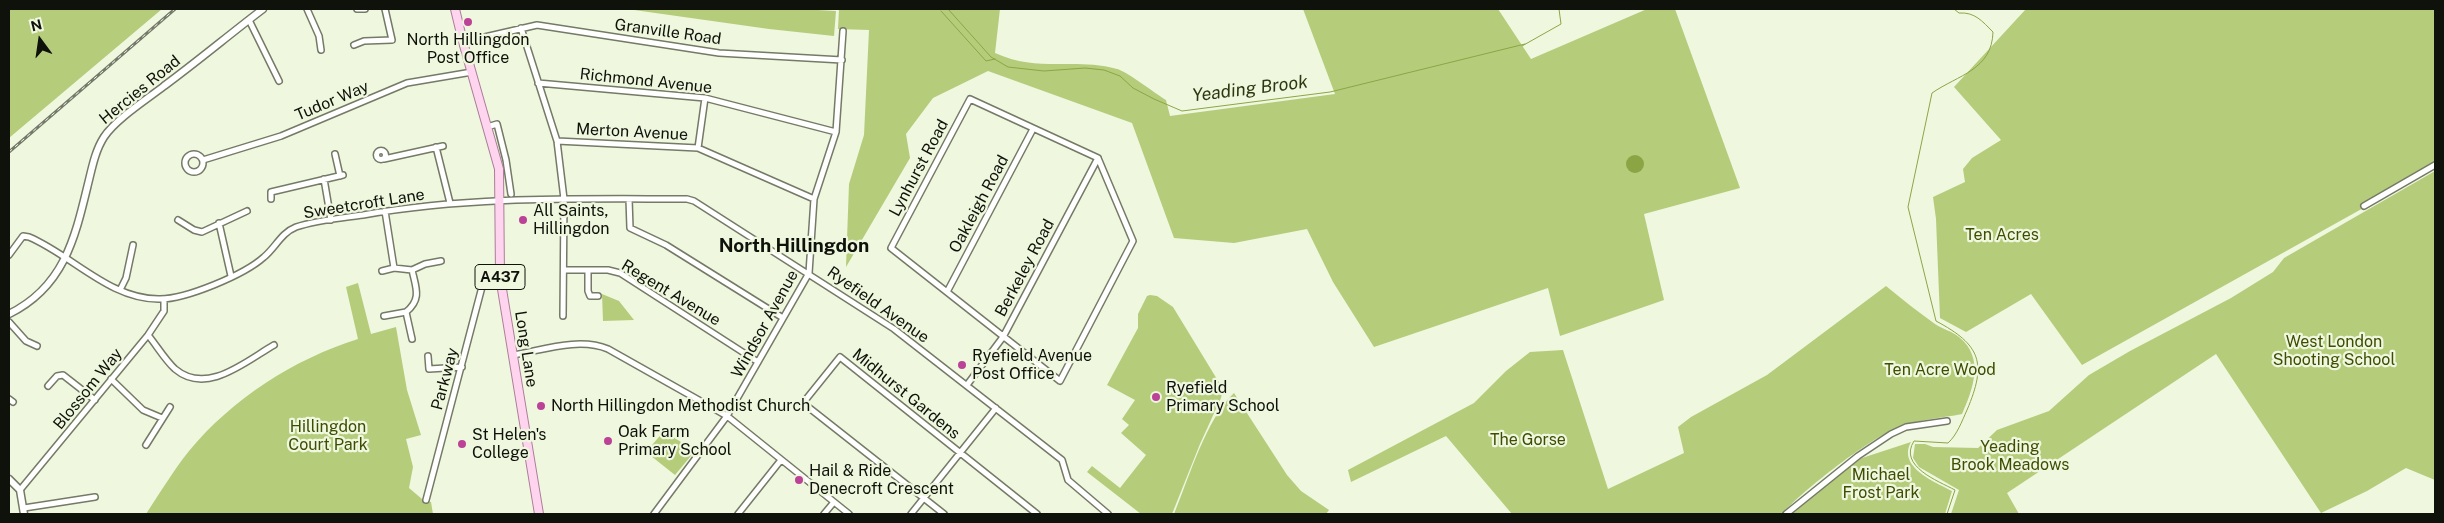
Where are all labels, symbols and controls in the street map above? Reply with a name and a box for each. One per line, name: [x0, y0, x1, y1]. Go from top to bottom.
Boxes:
north arrow: [15, 15, 65, 65]
street label: Granville Road: [613, 15, 723, 49]
text: N: [29, 16, 44, 35]
marker: North Hillingdon Post Office: [462, 16, 474, 28]
place label: North Hillingdon Post Office: [407, 30, 529, 68]
street label: Hercies Road: [96, 51, 184, 129]
street label: Richmond Avenue: [579, 65, 713, 97]
water label: Yeading Brook: [1191, 71, 1309, 107]
street label: Tudor Way: [292, 77, 372, 125]
street label: Lynhurst Road: [885, 116, 953, 220]
street label: Merton Avenue: [575, 119, 689, 145]
street label: Oakleigh Road: [945, 152, 1013, 256]
street label: Sweetcroft Lane: [302, 185, 426, 223]
place label: All Saints, Hillingdon: [533, 201, 610, 239]
marker: All Saints, Hillingdon: [517, 214, 529, 226]
street label: Berkeley Road: [991, 216, 1059, 320]
park label: Ten Acres: [1965, 225, 2039, 245]
district label: North Hillingdon: [719, 235, 869, 257]
street label: Regent Avenue: [618, 256, 724, 330]
street label: Ryefield Avenue: [823, 263, 933, 347]
road number: A437: [475, 264, 525, 290]
street label: Windsor Avenue: [727, 267, 803, 381]
street label: Long Lane: [510, 309, 542, 389]
park label: West London Shooting School: [2273, 332, 2395, 370]
street label: Blossom Way: [49, 345, 127, 433]
street label: Midhurst Gardens: [848, 345, 964, 443]
street label: Parkway: [427, 346, 463, 412]
place label: Ryefield Avenue Post Office: [972, 346, 1092, 384]
marker: Ryefield Avenue Post Office: [956, 359, 968, 371]
park label: Ten Acre Wood: [1884, 360, 1996, 380]
place label: Ryefield Primary School: [1166, 378, 1280, 416]
marker: Ryefield Primary School: [1150, 391, 1162, 403]
place label: North Hillingdon Methodist Church: [551, 396, 810, 416]
marker: North Hillingdon Methodist Church: [535, 400, 547, 412]
park label: Hillingdon Court Park: [288, 417, 368, 455]
place label: Oak Farm Primary School: [618, 422, 732, 460]
place label: St Helen's College: [472, 425, 546, 463]
park label: The Gorse: [1490, 430, 1566, 450]
marker: Oak Farm Primary School: [602, 435, 614, 447]
park label: Yeading Brook Meadows: [1951, 437, 2069, 475]
marker: St Helen's College: [456, 438, 468, 450]
place label: Hail & Ride Denecroft Crescent: [809, 461, 954, 499]
park label: Michael Frost Park: [1843, 465, 1919, 503]
marker: Hail & Ride Denecroft Crescent: [793, 474, 805, 486]

